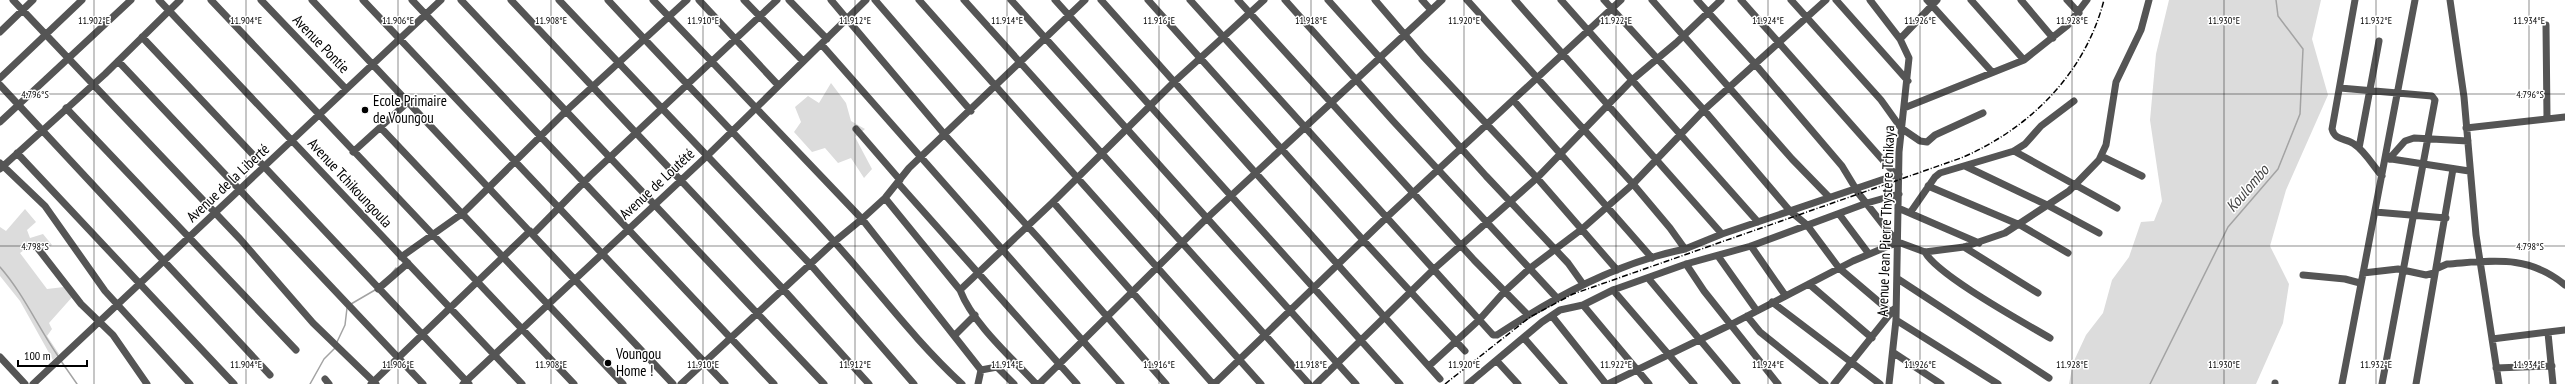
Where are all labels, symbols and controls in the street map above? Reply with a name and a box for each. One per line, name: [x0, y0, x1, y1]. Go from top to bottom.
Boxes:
street label: Avenue Pontie: [289, 10, 354, 77]
text: 11.902°E: [78, 14, 110, 27]
text: 11.904°E: [230, 14, 262, 27]
text: 11.906°E: [382, 14, 414, 27]
text: 11.908°E: [535, 14, 567, 27]
text: 11.910°E: [687, 14, 719, 27]
text: 11.912°E: [839, 14, 871, 27]
text: 11.914°E: [991, 14, 1023, 27]
text: 11.916°E: [1143, 14, 1175, 27]
text: 11.918°E: [1295, 14, 1327, 27]
text: 11.920°E: [1448, 14, 1480, 27]
text: 11.922°E: [1600, 14, 1632, 27]
text: 11.924°E: [1752, 14, 1784, 27]
text: 11.926°E: [1904, 14, 1936, 27]
text: 11.928°E: [2056, 14, 2088, 27]
text: 11.930°E: [2208, 14, 2240, 27]
text: 11.932°E: [2360, 14, 2392, 27]
text: 11.934°E: [2513, 14, 2545, 27]
text: 4.796°S: [21, 88, 49, 101]
text: 4.796°S: [2516, 88, 2544, 101]
place label: Ecole Primaire de Voungou: [373, 91, 447, 127]
marker: Ecole Primaire de Voungou: [360, 105, 370, 115]
street label: Avenue Jean Pierre Thystère Tchikaya: [1873, 125, 1898, 317]
street label: Avenue Tchikoungoula: [304, 134, 397, 231]
street label: Avenue de la Liberté: [182, 139, 273, 226]
street label: Avenue de Loutété: [615, 144, 698, 223]
water label: Koulombo: [2221, 159, 2274, 216]
text: 4.798°S: [21, 240, 49, 253]
text: 4.798°S: [2516, 240, 2544, 253]
scale bar: [18, 342, 87, 368]
place label: Voungou Home !: [615, 344, 661, 380]
text: 100 m: [24, 348, 51, 363]
text: 11.904°E: [230, 358, 262, 371]
text: 11.906°E: [382, 358, 414, 371]
text: 11.908°E: [535, 358, 567, 371]
marker: Voungou Home !: [603, 358, 613, 368]
text: 11.910°E: [687, 358, 719, 371]
text: 11.912°E: [839, 358, 871, 371]
text: 11.914°E: [991, 358, 1023, 371]
text: 11.916°E: [1143, 358, 1175, 371]
text: 11.918°E: [1295, 358, 1327, 371]
text: 11.920°E: [1448, 358, 1480, 371]
text: 11.922°E: [1600, 358, 1632, 371]
text: 11.924°E: [1752, 358, 1784, 371]
text: 11.926°E: [1904, 358, 1936, 371]
text: 11.928°E: [2056, 358, 2088, 371]
text: 11.930°E: [2208, 358, 2240, 371]
text: 11.932°E: [2360, 358, 2392, 371]
text: 11.934°E: [2513, 358, 2545, 371]

